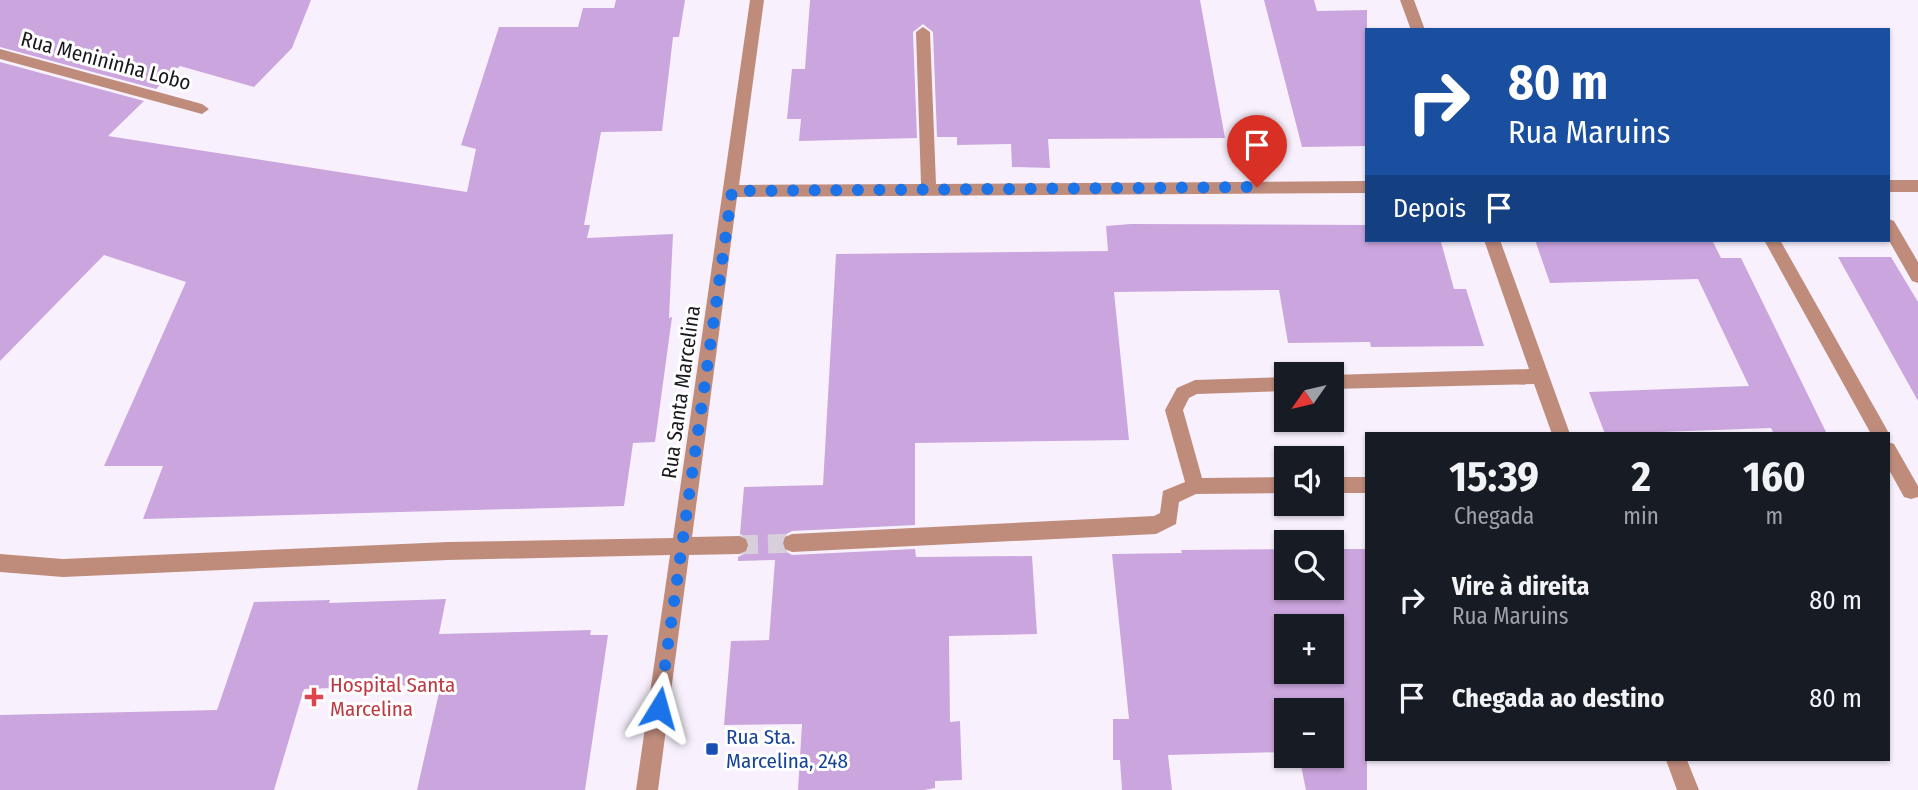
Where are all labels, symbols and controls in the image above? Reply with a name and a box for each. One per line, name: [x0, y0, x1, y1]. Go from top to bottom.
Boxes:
street label: Rua Menininha Lobo: [18, 26, 194, 96]
text: 80 m: [1508, 53, 1608, 112]
icon: right: [1393, 56, 1484, 147]
text: Rua Maruins: [1508, 113, 1670, 151]
pin: [1227, 115, 1287, 187]
icon: arrive: [1238, 126, 1276, 164]
icon: arrive: [1480, 189, 1518, 227]
text: Depois: [1393, 193, 1466, 224]
street label: Rua Santa Marcelina: [656, 304, 706, 480]
north arrow: [1274, 362, 1344, 432]
map controls: [1274, 362, 1344, 768]
button: sound: [1274, 446, 1344, 516]
text: 15:39: [1449, 452, 1539, 502]
text: 2: [1631, 452, 1651, 502]
text: 160: [1743, 452, 1806, 502]
text: Chegada: [1454, 502, 1534, 530]
text: min: [1623, 502, 1659, 530]
text: m: [1766, 502, 1783, 530]
button: search: [1274, 530, 1344, 600]
text: Vire à direita: [1452, 571, 1590, 602]
icon: right: [1393, 581, 1431, 619]
text: 80 m: [1809, 585, 1862, 616]
text: Rua Maruins: [1452, 602, 1569, 630]
button: +: [1274, 614, 1344, 684]
position arrow: [622, 671, 696, 745]
place label: Hospital Santa Marcelina: [330, 672, 455, 722]
icon: arrive: [1393, 679, 1431, 717]
text: Chegada ao destino: [1452, 683, 1664, 714]
text: 80 m: [1809, 683, 1862, 714]
marker: Hospital Santa Marcelina: [304, 687, 324, 707]
button: −: [1274, 698, 1344, 768]
place label: Rua Sta. Marcelina, 248: [726, 724, 848, 774]
marker: Rua Sta. Marcelina, 248: [704, 741, 720, 757]

